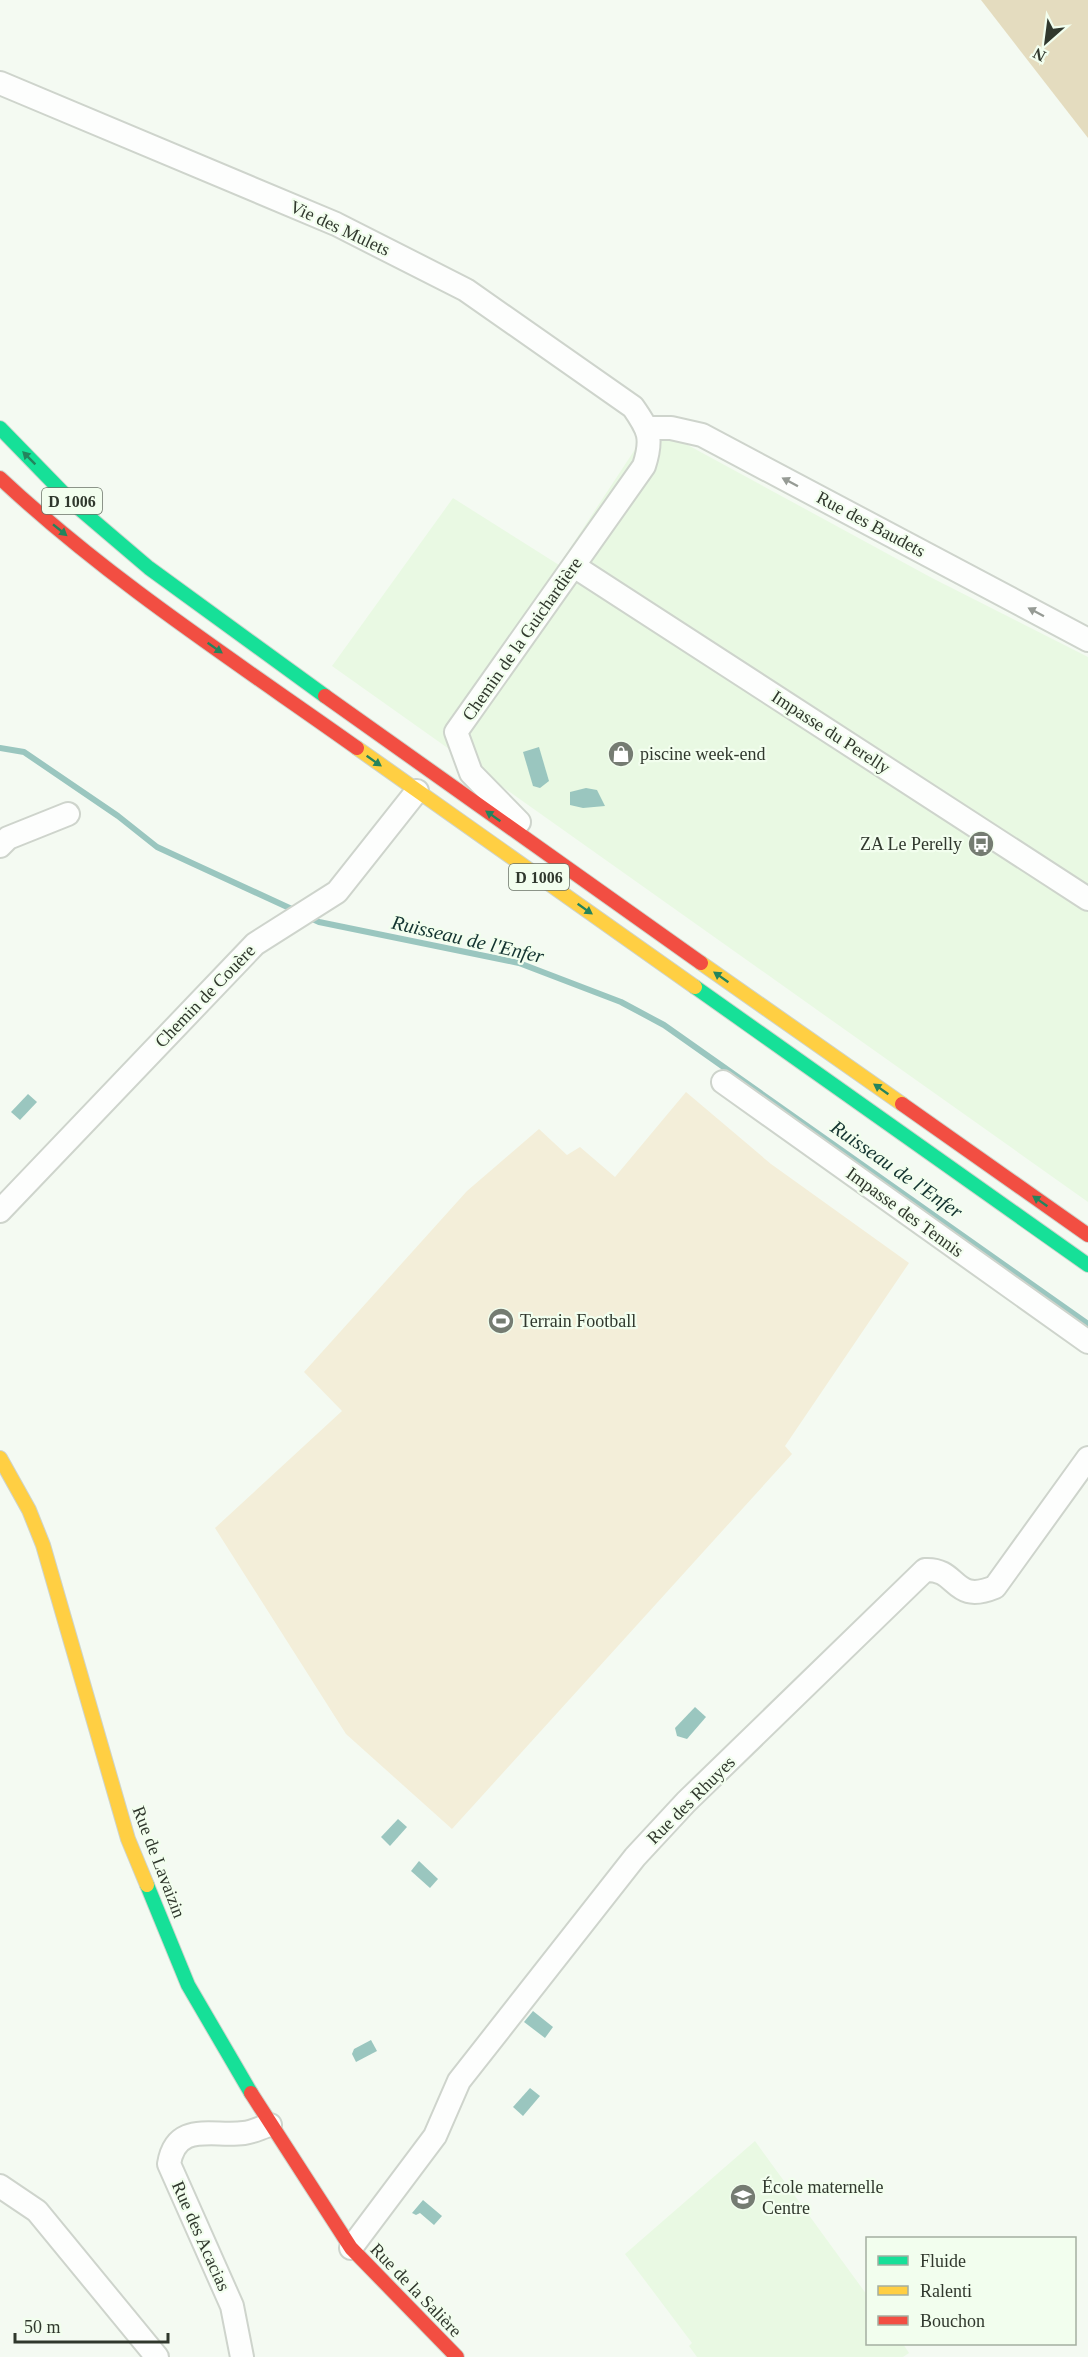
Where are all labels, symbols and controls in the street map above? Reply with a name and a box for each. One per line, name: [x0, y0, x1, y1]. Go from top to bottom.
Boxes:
north arrow: [1016, 12, 1076, 72]
text: N: [1030, 44, 1048, 65]
street label: Vie des Mulets: [287, 196, 393, 260]
one-way arrow: [22, 451, 36, 465]
one-way arrow: [781, 477, 798, 487]
street label: Rue des Baudets: [813, 487, 929, 561]
road number: D 1006: [42, 488, 102, 514]
one-way arrow: [52, 523, 67, 536]
street label: Chemin de la Guichardière: [458, 554, 586, 724]
one-way arrow: [1028, 607, 1045, 617]
one-way arrow: [208, 641, 223, 653]
street label: Impasse du Perelly: [768, 686, 894, 778]
shop icon: piscine week-end: [606, 739, 636, 769]
place label: piscine week-end: [640, 744, 765, 764]
one-way arrow: [366, 755, 382, 767]
one-way arrow: [485, 810, 501, 822]
bus stop icon: ZA Le Perelly: [966, 829, 996, 859]
place label: ZA Le Perelly: [860, 834, 962, 854]
road number: D 1006: [509, 864, 569, 890]
one-way arrow: [576, 903, 592, 915]
water label: Ruisseau de l'Enfer: [389, 911, 546, 968]
street label: Chemin de Couère: [151, 941, 259, 1051]
one-way arrow: [714, 971, 730, 983]
one-way arrow: [873, 1083, 889, 1095]
water label: Ruisseau de l'Enfer: [826, 1115, 967, 1224]
street label: Impasse des Tennis: [843, 1163, 967, 1261]
one-way arrow: [1033, 1195, 1049, 1207]
sports icon: Terrain Football: [486, 1306, 516, 1336]
place label: Terrain Football: [520, 1311, 636, 1331]
street label: Rue des Rhuyes: [643, 1752, 739, 1848]
street label: Rue de Lavaizin: [129, 1803, 189, 1921]
place label: École maternelle Centre: [762, 2176, 883, 2218]
street label: Rue des Acacias: [168, 2178, 234, 2294]
school or university icon: École maternelle Centre: [728, 2182, 758, 2212]
legend: [866, 2237, 1076, 2345]
street label: Rue de la Salière: [366, 2239, 466, 2341]
text: Fluide: [920, 2251, 966, 2271]
text: Ralenti: [920, 2281, 972, 2301]
scale bar: [15, 2306, 168, 2344]
text: Bouchon: [920, 2311, 985, 2331]
text: 50 m: [24, 2317, 61, 2337]

